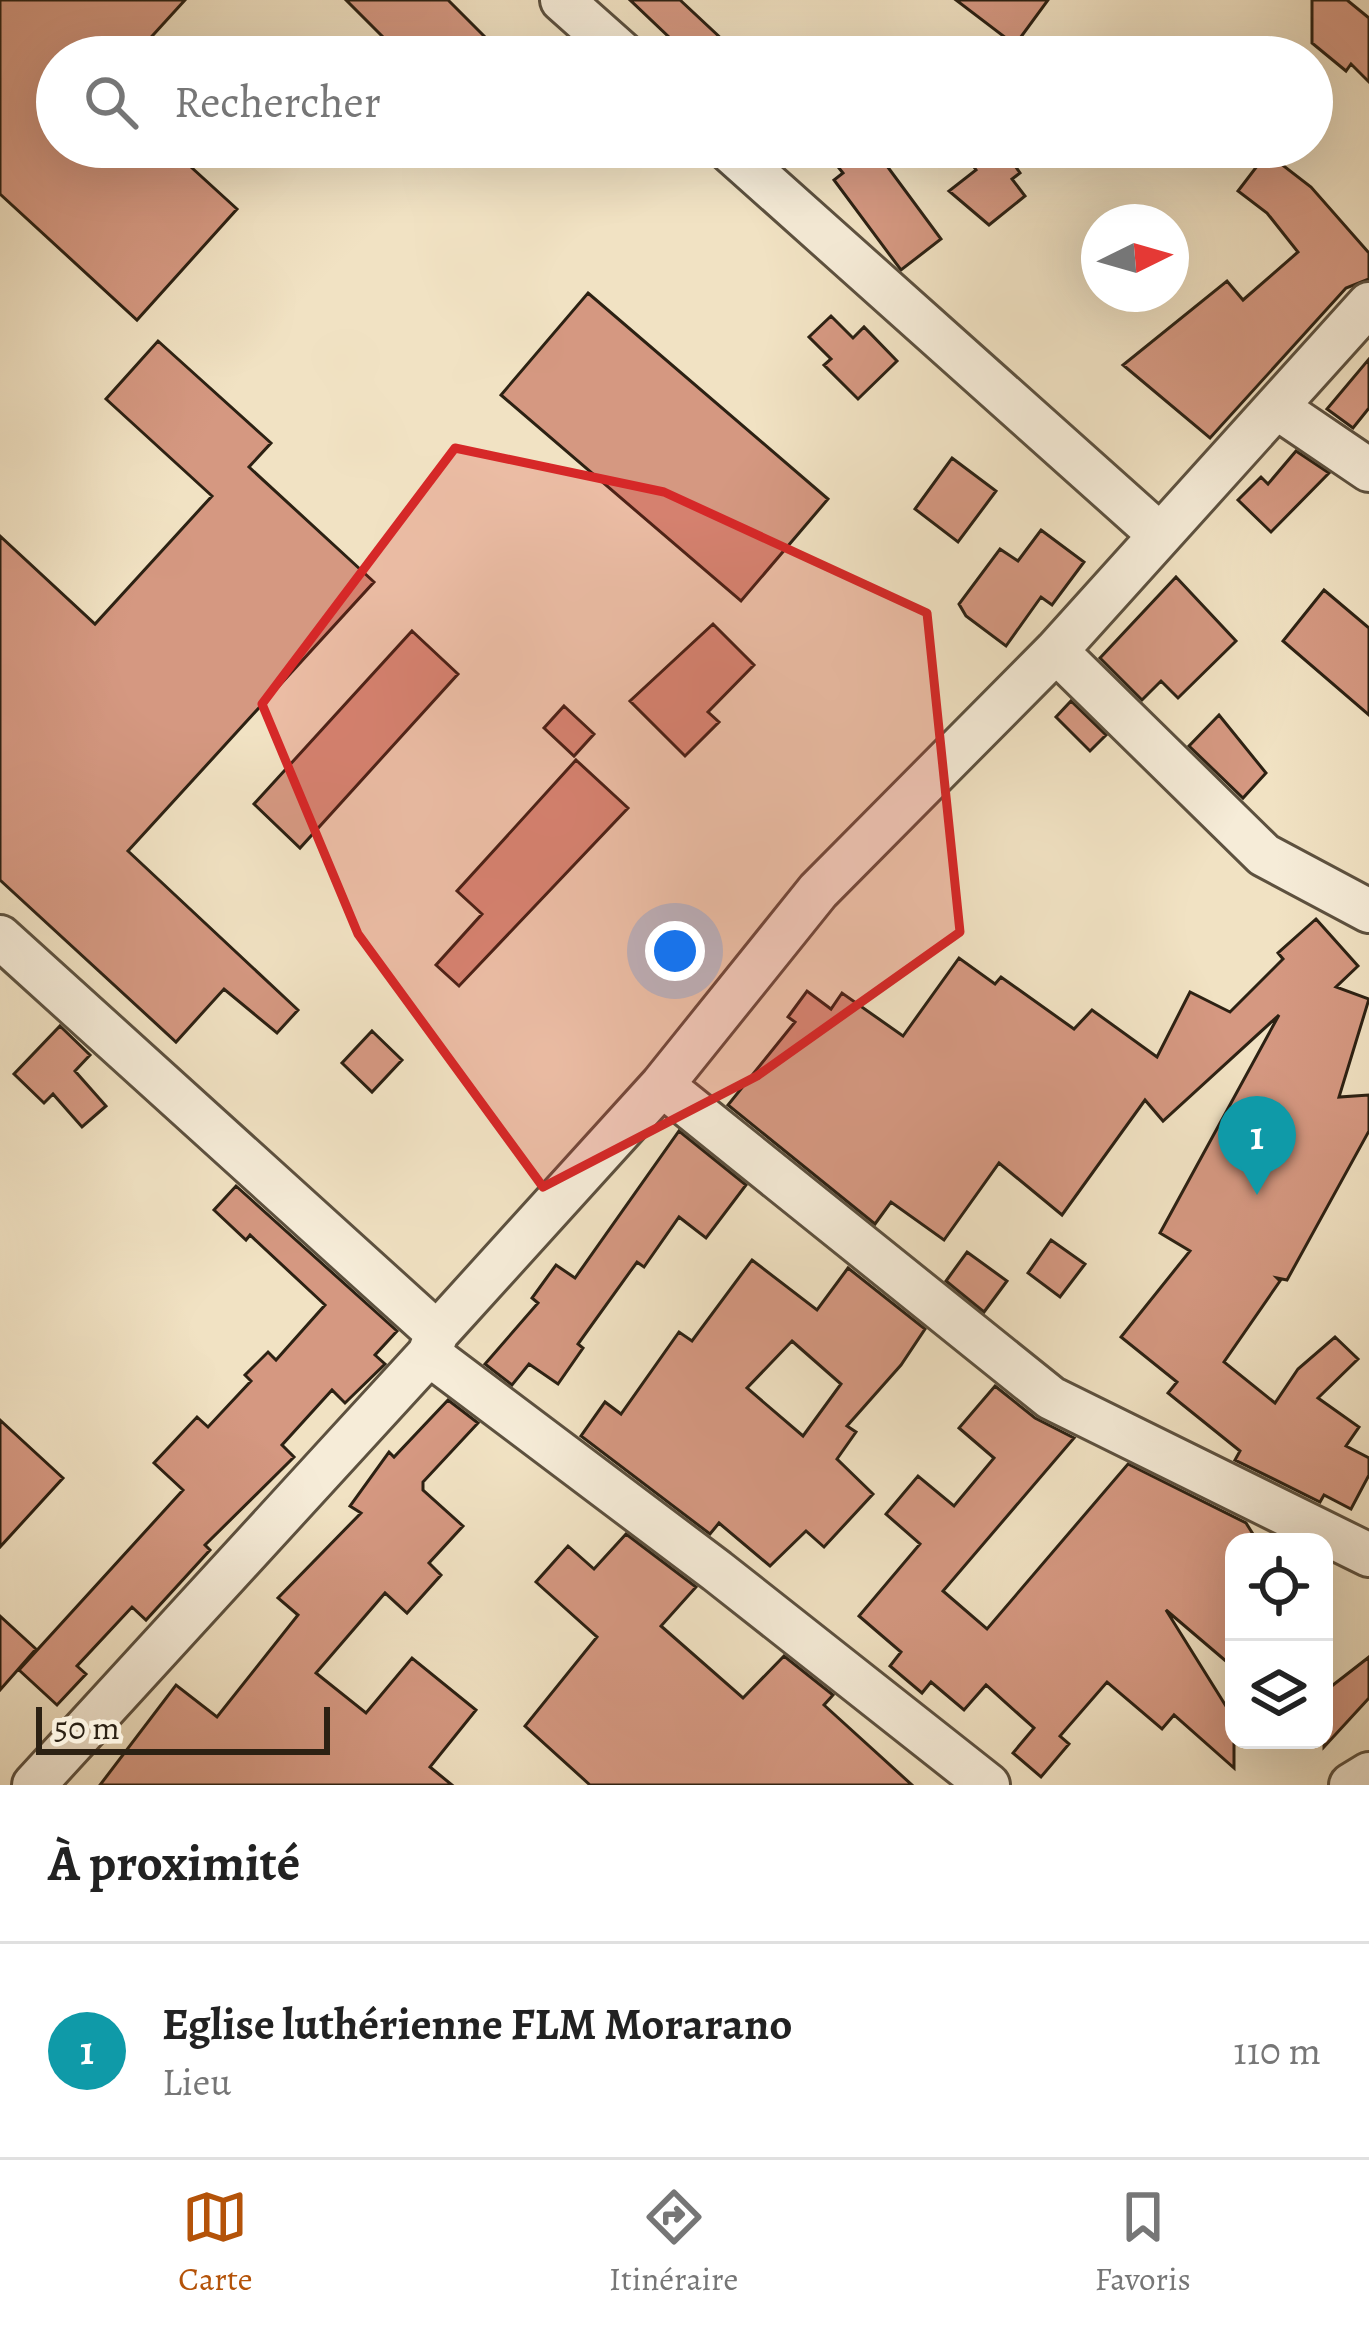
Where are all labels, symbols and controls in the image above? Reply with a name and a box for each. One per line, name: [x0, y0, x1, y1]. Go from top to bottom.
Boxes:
search box: [36, 36, 1333, 168]
icon: search: [78, 69, 144, 135]
text: Rechercher: [174, 71, 381, 133]
north arrow: [1081, 204, 1189, 312]
your location: [645, 921, 705, 981]
pin: 1: [1218, 1096, 1296, 1195]
map controls: [1225, 1533, 1333, 1749]
button: locate: [1225, 1533, 1333, 1641]
button: layers: [1225, 1641, 1333, 1749]
scale bar: [36, 1701, 330, 1754]
text: 50 m: [54, 1705, 120, 1750]
text: À proximité: [48, 1828, 300, 1898]
text: Eglise luthérienne FLM Morarano: [162, 1993, 793, 2055]
text: 1: [80, 2024, 94, 2077]
text: 110 m: [1233, 2024, 1321, 2077]
text: Lieu: [162, 2055, 231, 2108]
tab: Carte: [178, 2184, 253, 2301]
tab: Itinéraire: [609, 2184, 738, 2301]
tab: Favoris: [1095, 2184, 1191, 2301]

